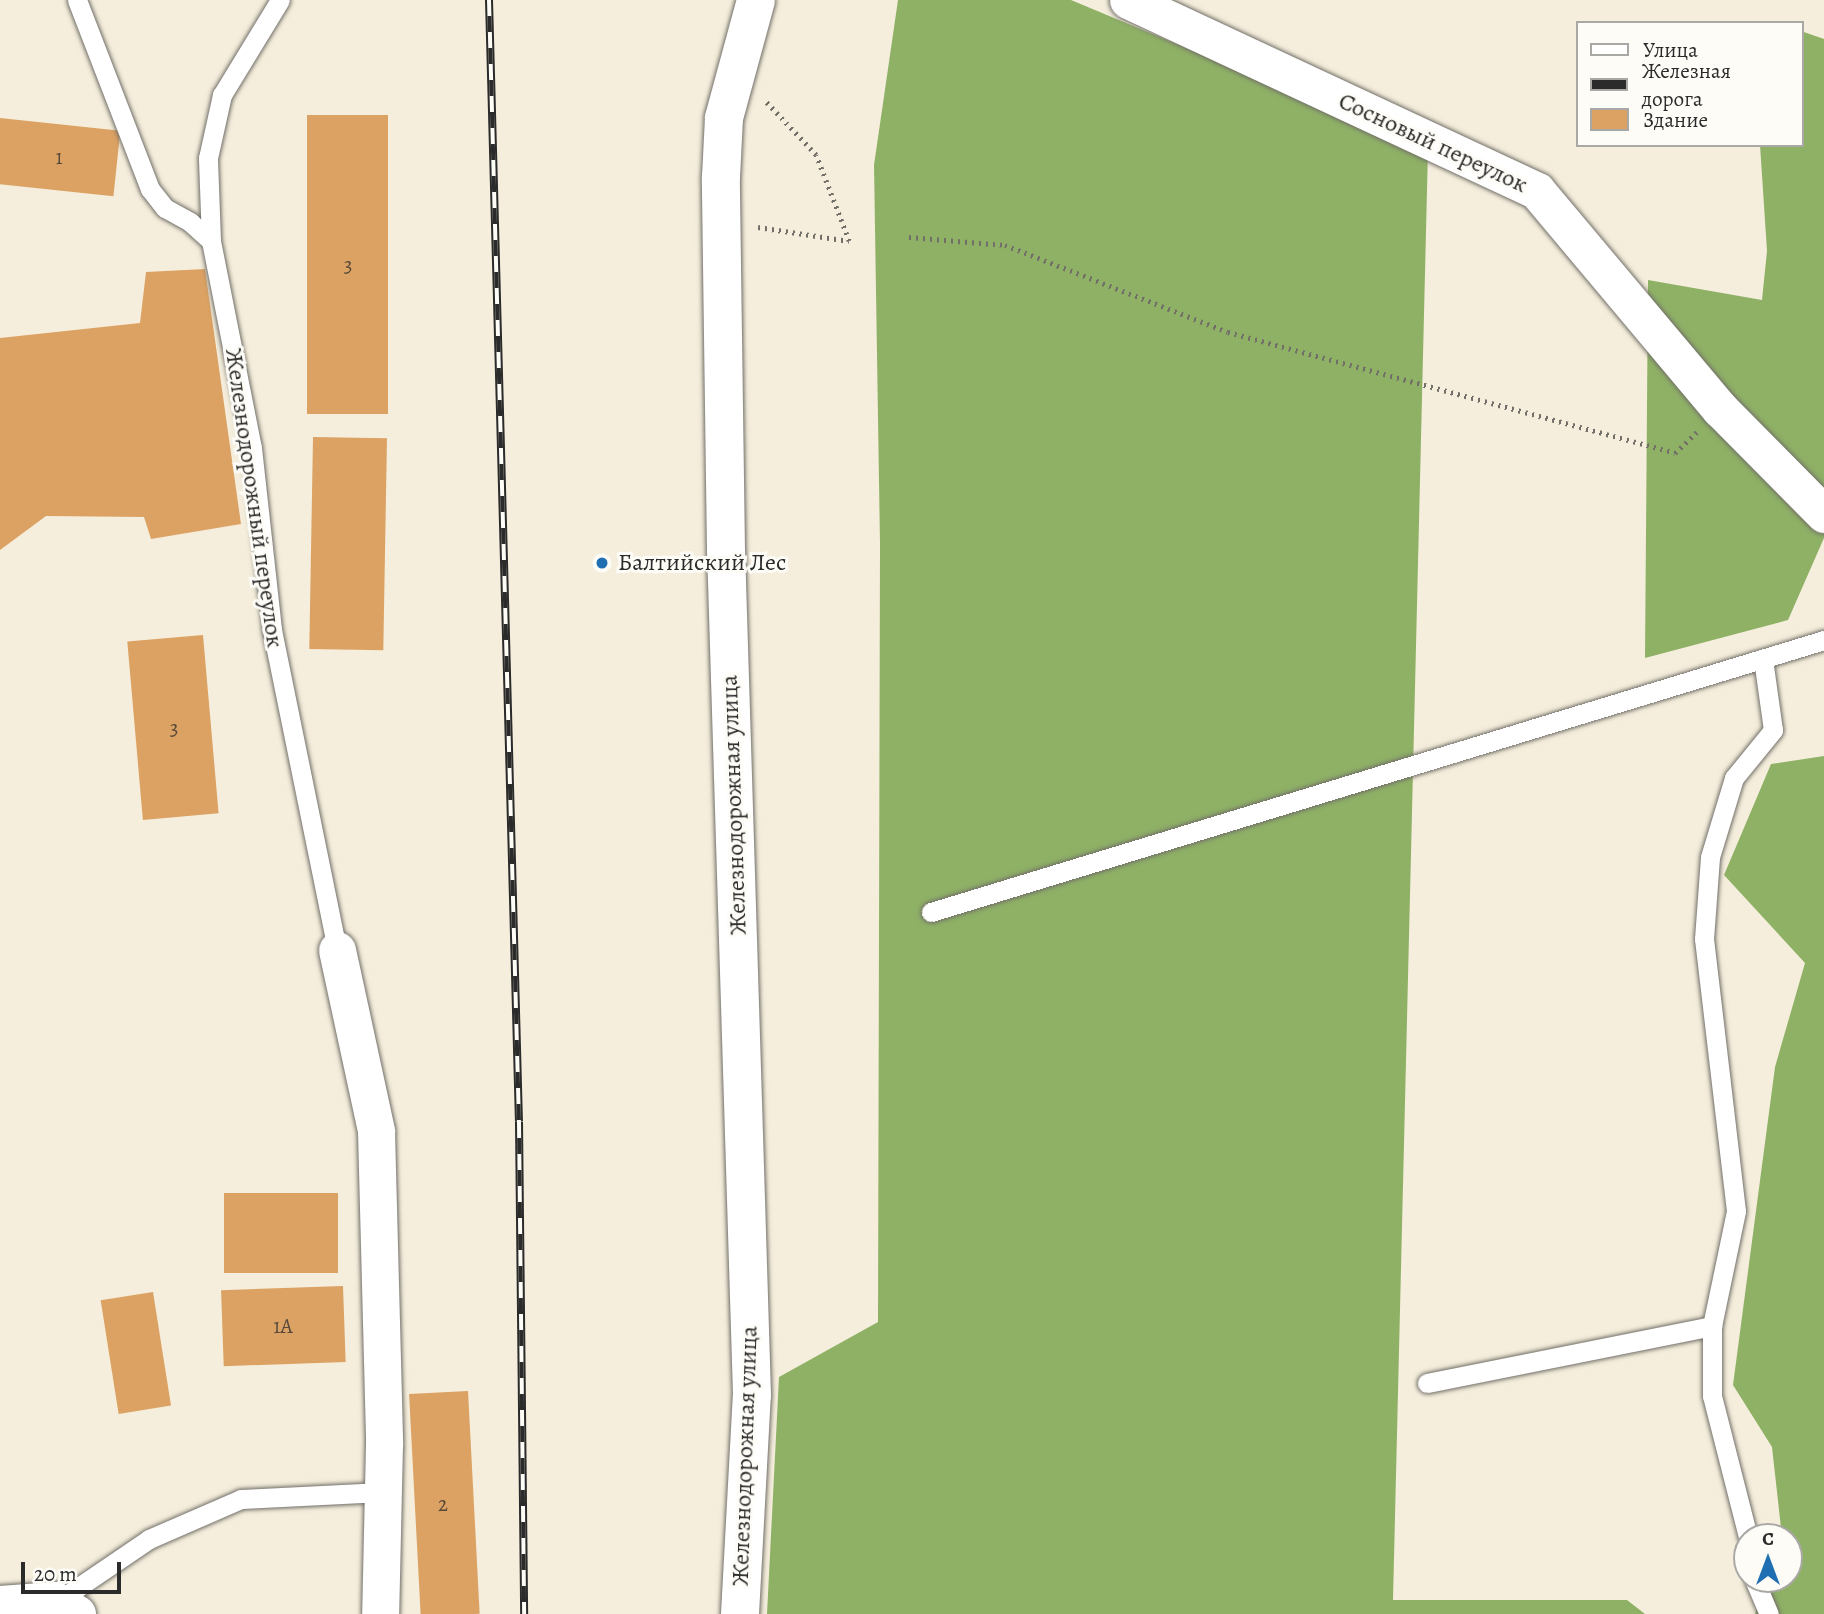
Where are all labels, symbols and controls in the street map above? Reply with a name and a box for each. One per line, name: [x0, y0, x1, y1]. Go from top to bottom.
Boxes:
legend: [1576, 21, 1803, 147]
text: Улица: [1643, 36, 1698, 64]
text: Железная дорога: [1642, 57, 1731, 113]
street label: Сосновый переулок: [1334, 87, 1532, 199]
text: Здание: [1643, 106, 1708, 134]
house number: 1: [55, 144, 63, 170]
house number: 3: [344, 252, 352, 278]
street label: Железнодорожный переулок: [219, 346, 289, 650]
place label: Балтийский Лес: [618, 549, 786, 577]
marker: Балтийский Лес: [592, 553, 612, 573]
street label: Железнодорожная улица: [715, 674, 753, 936]
house number: 3: [170, 715, 178, 741]
house number: 1А: [273, 1313, 293, 1339]
street label: Железнодорожная улица: [726, 1325, 764, 1587]
house number: 2: [438, 1491, 448, 1517]
north arrow: [1733, 1523, 1803, 1593]
text: С: [1762, 1526, 1774, 1552]
scale bar: [24, 1548, 124, 1592]
text: 20 m: [34, 1560, 77, 1588]

